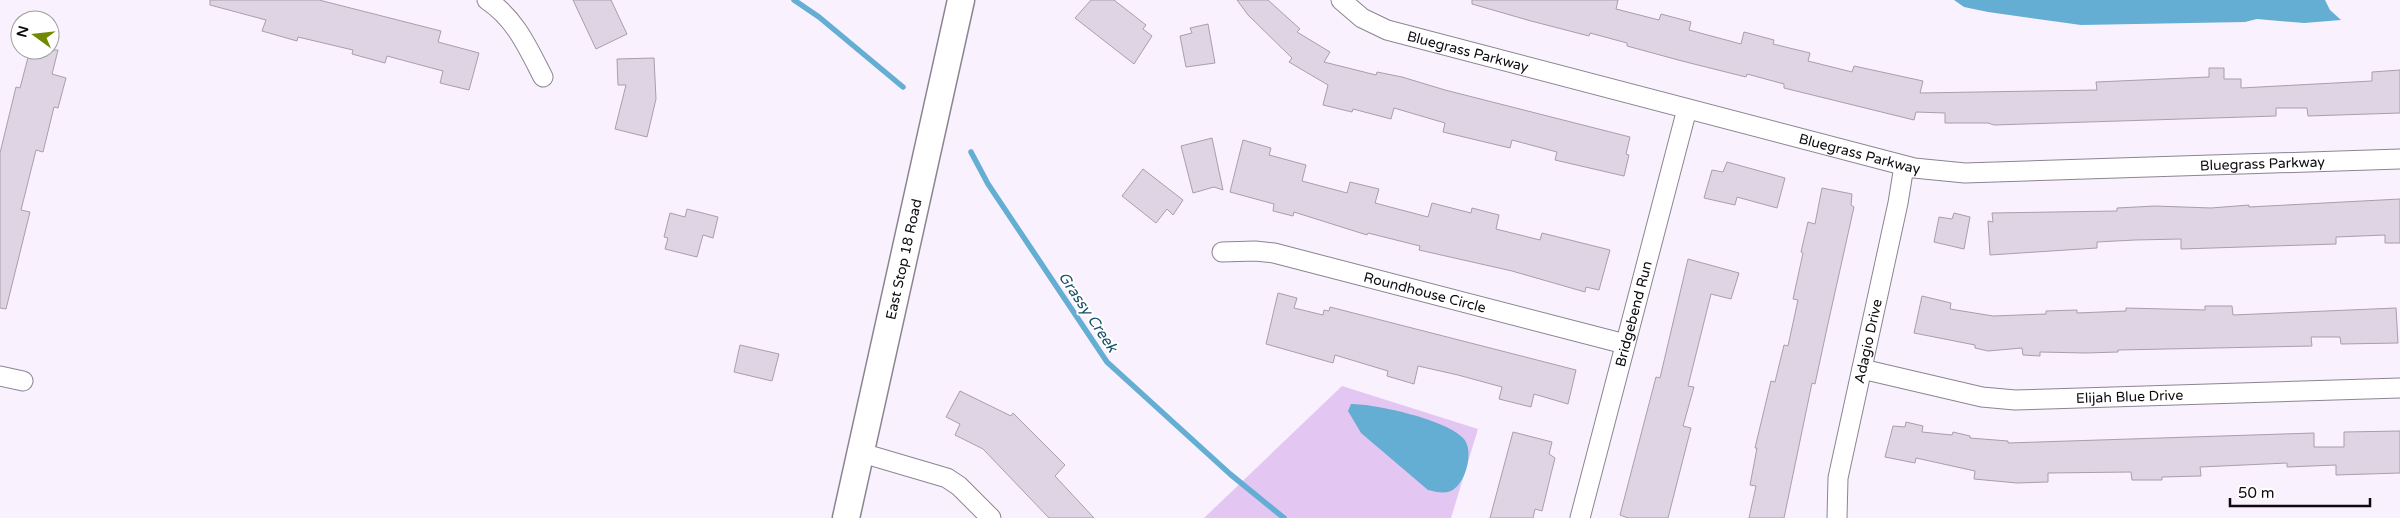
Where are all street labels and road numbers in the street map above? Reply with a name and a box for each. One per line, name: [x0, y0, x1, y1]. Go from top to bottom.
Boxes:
street label: Bluegrass Parkway: [1405, 28, 1531, 76]
street label: Bluegrass Parkway: [1797, 130, 1922, 178]
street label: Bluegrass Parkway: [2200, 153, 2326, 174]
street label: East Stop 18 Road: [882, 197, 926, 321]
street label: Bridgebend Run: [1612, 259, 1656, 369]
street label: Roundhouse Circle: [1362, 269, 1488, 317]
street label: Adagio Drive: [1851, 297, 1886, 385]
street label: Elijah Blue Drive: [2076, 387, 2184, 407]

